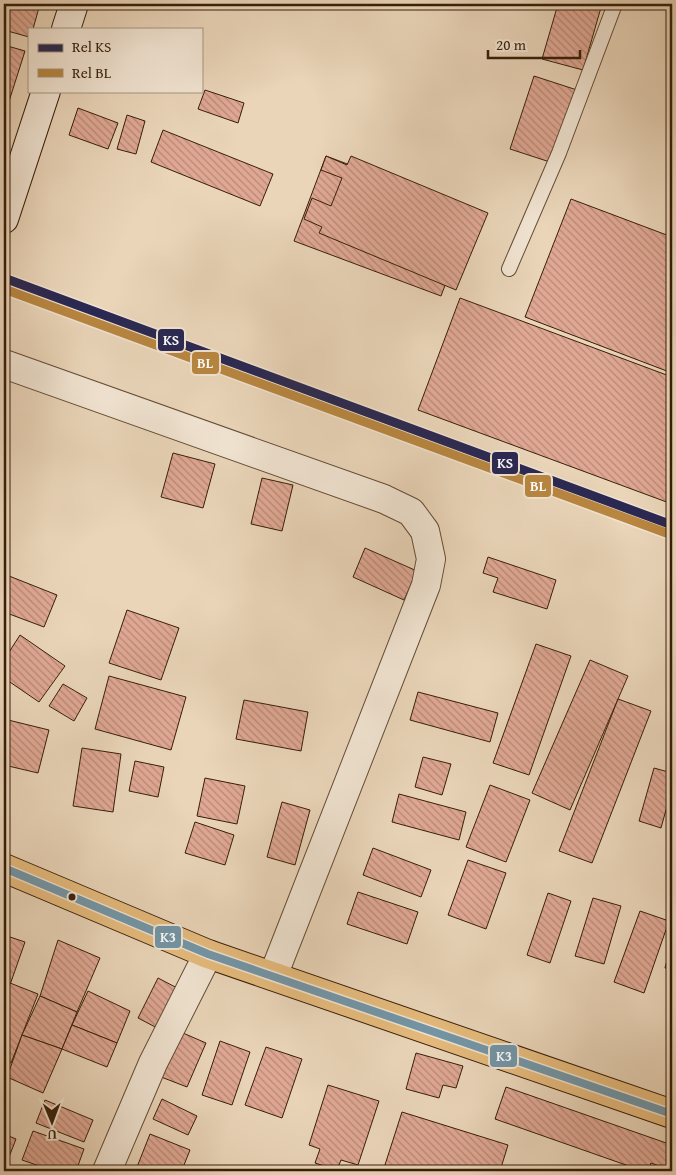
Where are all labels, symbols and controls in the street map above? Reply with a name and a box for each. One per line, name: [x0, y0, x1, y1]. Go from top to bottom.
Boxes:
legend: [28, 28, 202, 92]
scale bar: [488, 28, 581, 60]
text: 20 m: [496, 34, 527, 55]
text: Rel KS: [72, 36, 111, 57]
text: Rel BL: [72, 62, 112, 83]
line badge: KS: [157, 328, 185, 352]
text: KS: [163, 330, 179, 350]
line badge: BL: [191, 351, 220, 375]
text: BL: [197, 353, 214, 373]
line badge: KS: [491, 451, 519, 475]
text: KS: [497, 453, 513, 473]
line badge: BL: [524, 474, 552, 498]
text: BL: [530, 476, 547, 496]
unlabelled marker: [67, 892, 77, 902]
line badge: K3: [154, 925, 182, 949]
text: K3: [160, 927, 176, 947]
line badge: K3: [489, 1044, 518, 1068]
text: K3: [496, 1046, 512, 1066]
north arrow: [28, 1098, 78, 1148]
text: U: [47, 1125, 57, 1145]

